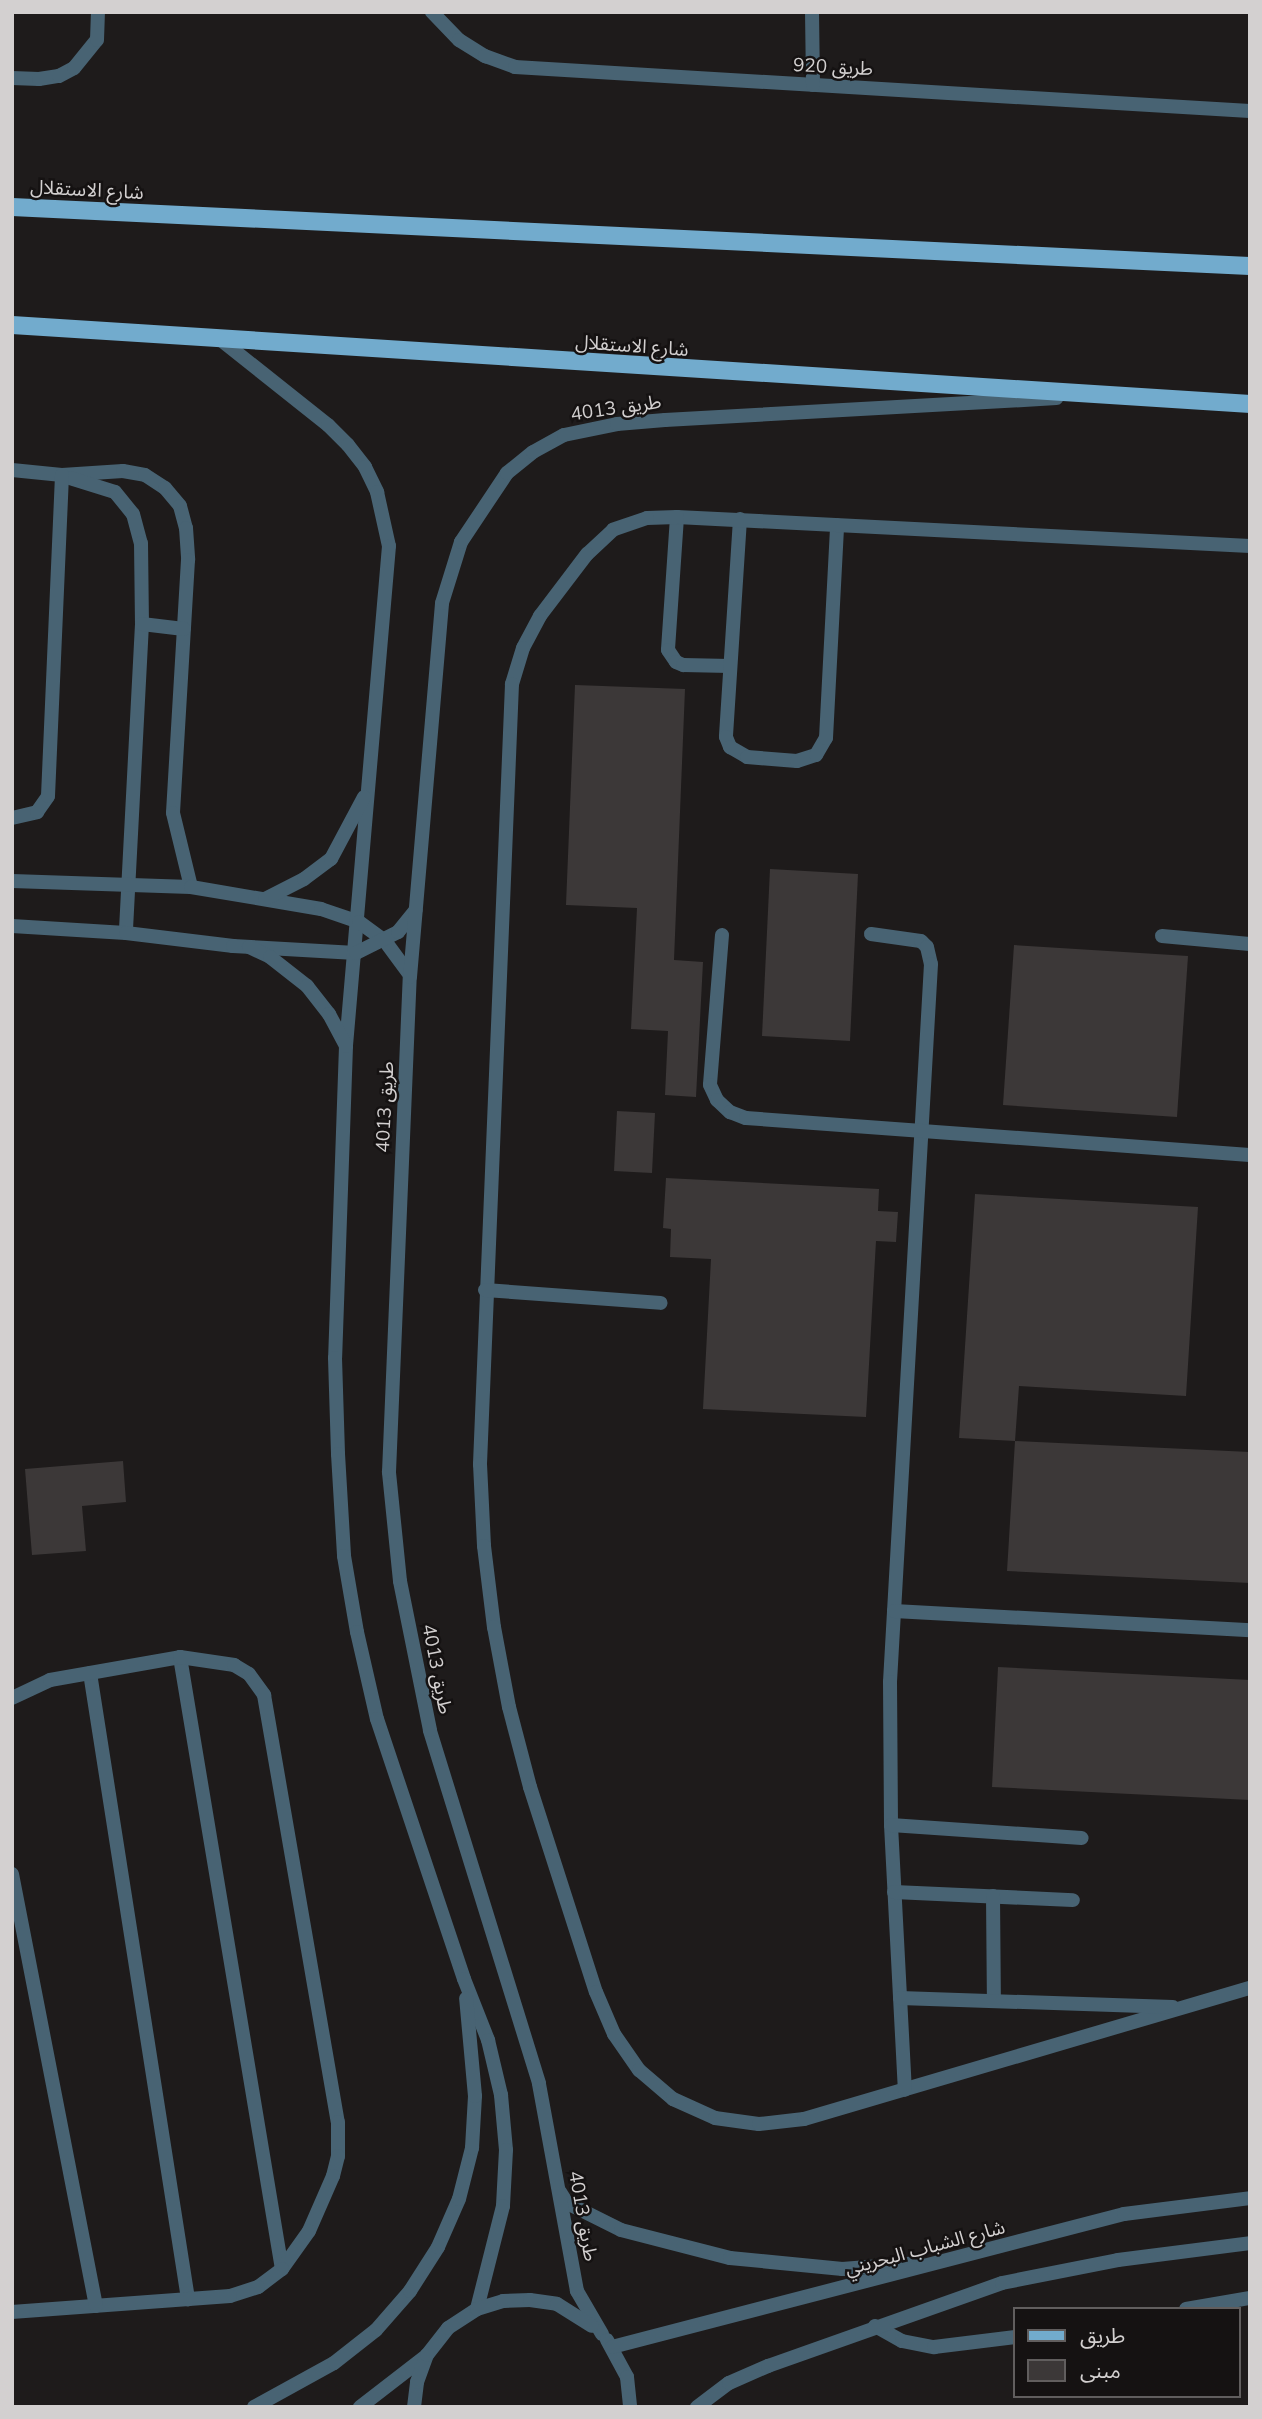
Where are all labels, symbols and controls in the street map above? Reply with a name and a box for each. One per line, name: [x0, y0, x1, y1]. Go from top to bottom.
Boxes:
street label: طريق 920: [792, 54, 874, 80]
street label: شارع الاستقلال: [30, 176, 144, 204]
street label: شارع الاستقلال: [575, 331, 689, 361]
street label: طريق 4013: [569, 390, 663, 426]
street label: طريق 4013: [371, 1061, 399, 1153]
street label: طريق 4013: [417, 1622, 457, 1716]
street label: طريق 4013: [564, 2169, 602, 2263]
street label: شارع الشباب البحريني: [843, 2216, 1007, 2280]
legend: [1014, 2307, 1241, 2398]
text: طريق: [1080, 2322, 1125, 2348]
text: مبنى: [1080, 2357, 1121, 2383]

